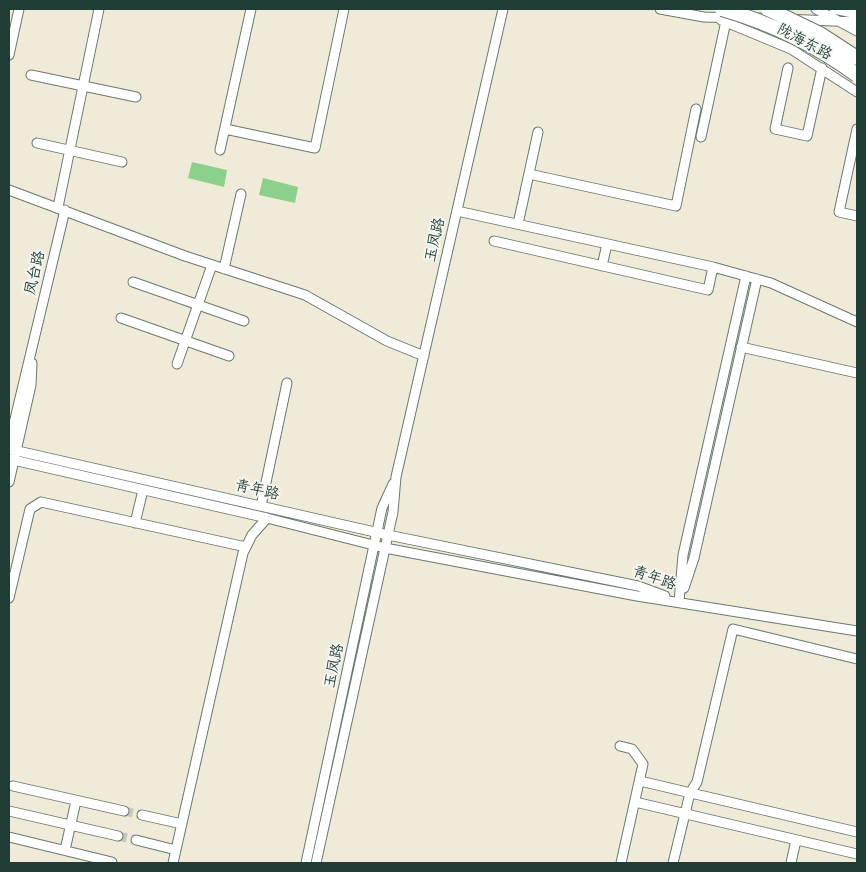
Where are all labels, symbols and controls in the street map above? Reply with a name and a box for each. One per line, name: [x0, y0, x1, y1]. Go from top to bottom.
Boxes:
street label: 陇海东路: [773, 21, 835, 65]
street label: 玉凤路: [422, 216, 450, 264]
street label: 凤台路: [22, 249, 50, 297]
street label: 青年路: [233, 477, 281, 505]
street label: 青年路: [630, 563, 678, 595]
street label: 玉凤路: [322, 642, 348, 690]

